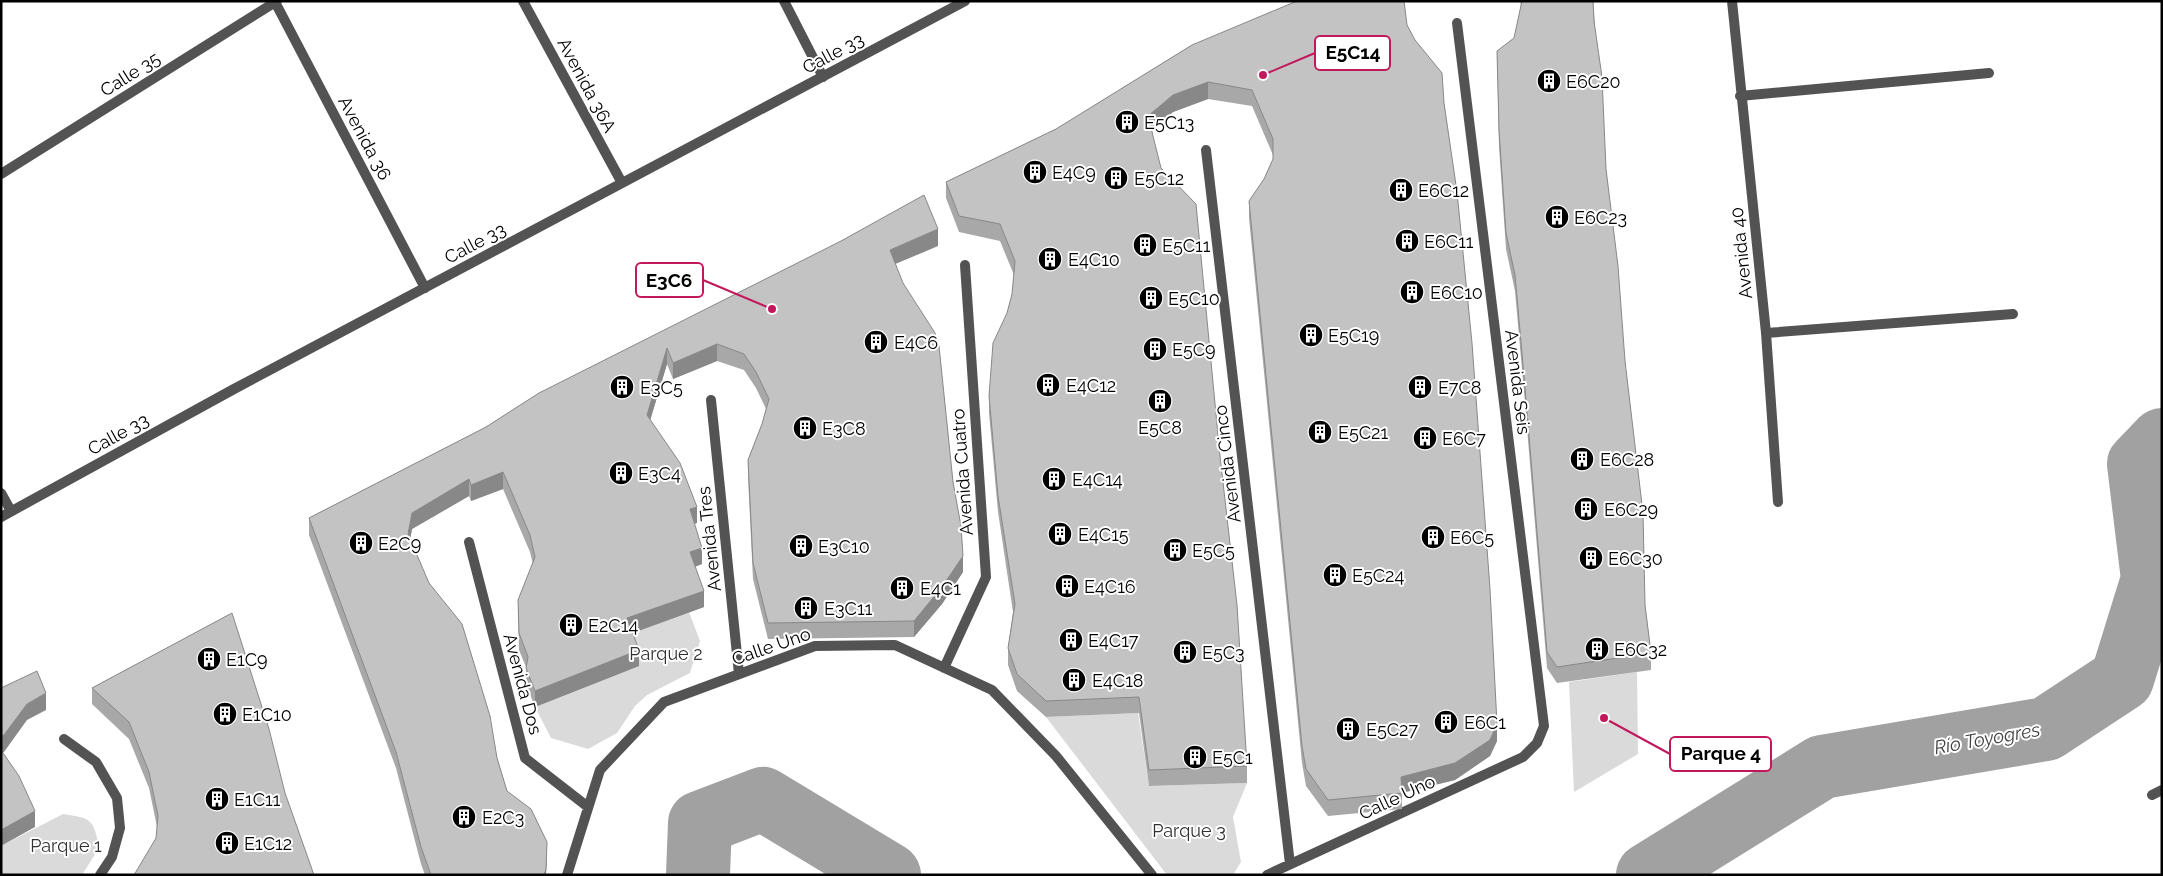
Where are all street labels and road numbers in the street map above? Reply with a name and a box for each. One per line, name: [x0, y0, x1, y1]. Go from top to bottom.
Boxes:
street label: Calle 33: [799, 28, 867, 78]
street label: Avenida 36A: [553, 34, 621, 136]
street label: Calle 35: [96, 47, 164, 101]
street label: Avenida 36: [334, 93, 396, 184]
street label: Avenida 40: [1726, 206, 1756, 300]
street label: Calle 33: [441, 218, 509, 268]
street label: Avenida Seis: [1501, 328, 1535, 436]
street label: Avenida Cinco: [1209, 404, 1245, 524]
street label: Avenida Cuatro: [947, 408, 977, 536]
street label: Calle 33: [84, 409, 152, 459]
street label: Avenida Tres: [693, 485, 725, 593]
street label: Calle Uno: [729, 623, 813, 669]
street label: Avenida Dos: [499, 631, 547, 737]
street label: Calle Uno: [1355, 770, 1439, 824]

